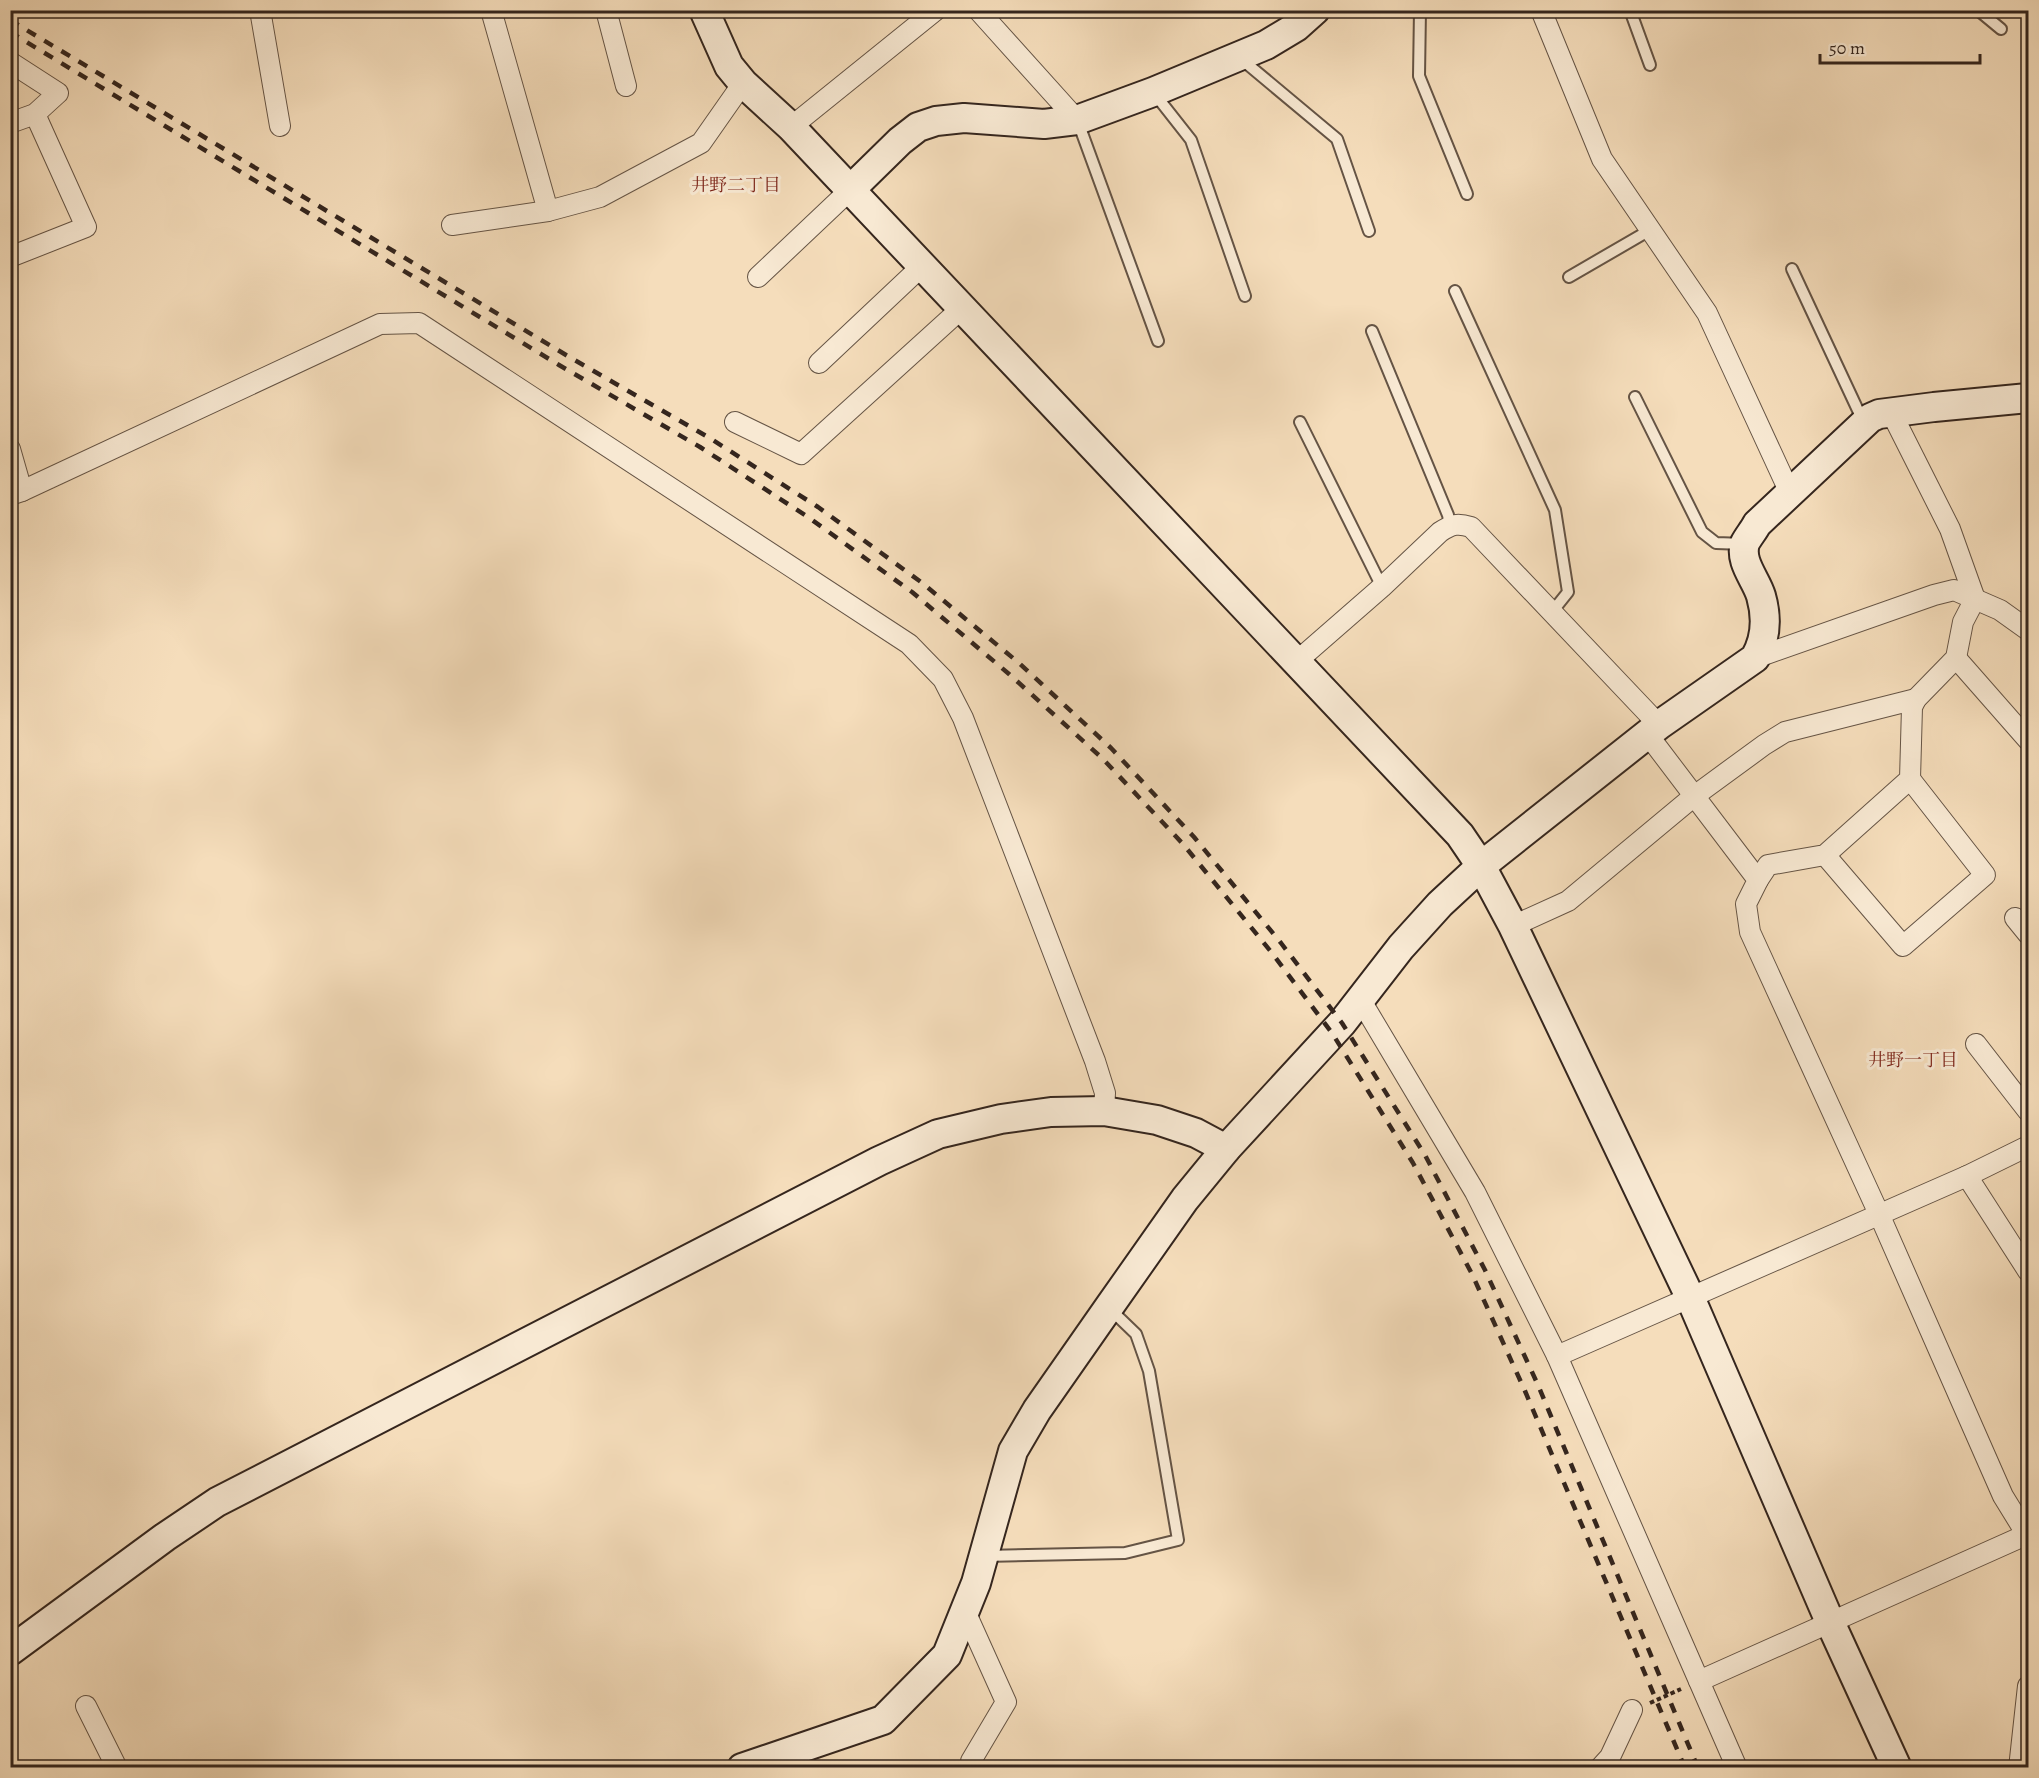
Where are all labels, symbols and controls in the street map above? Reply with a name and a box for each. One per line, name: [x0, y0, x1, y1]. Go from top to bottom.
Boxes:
scale bar: [1820, 27, 1980, 65]
text: 50 m: [1829, 36, 1865, 60]
district label: 井野二丁目: [691, 173, 781, 197]
district label: 井野一丁目: [1868, 1048, 1958, 1072]

